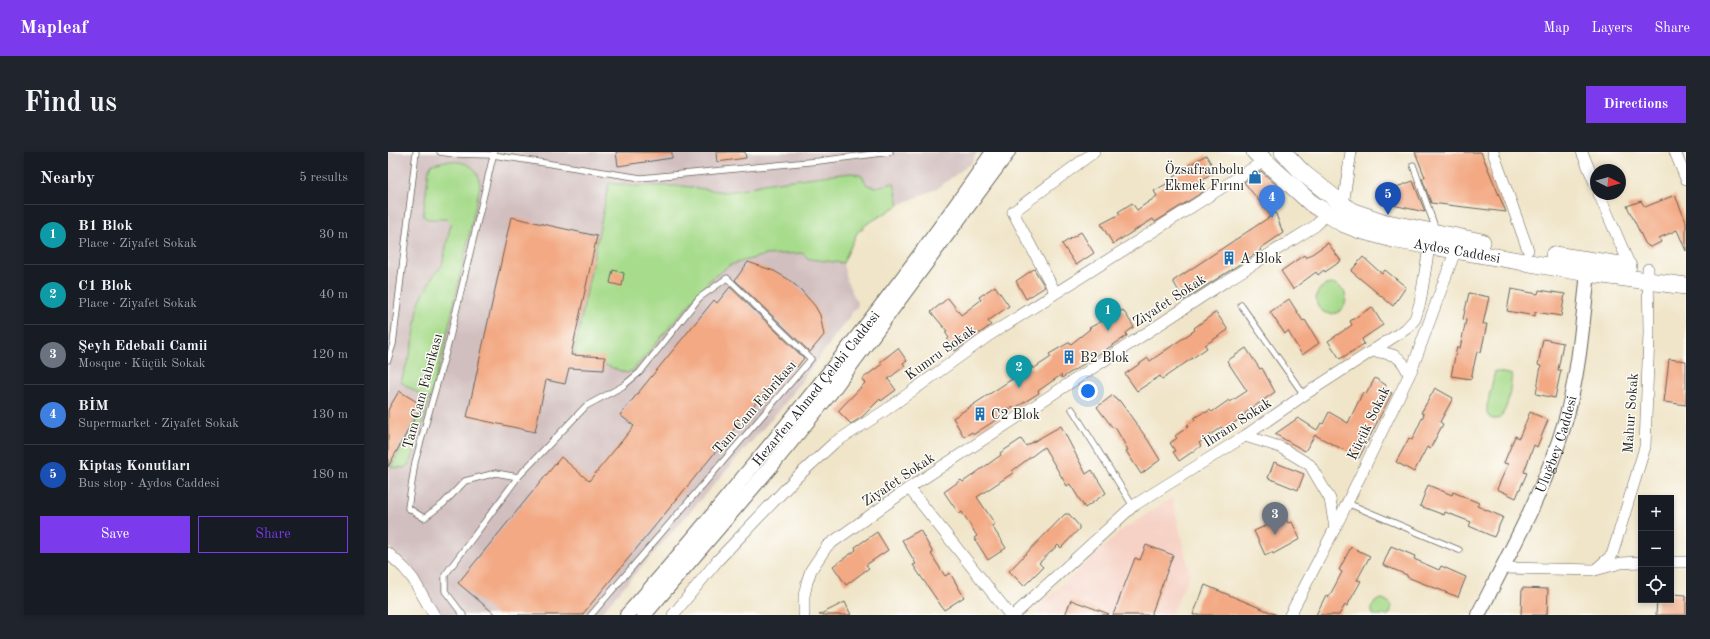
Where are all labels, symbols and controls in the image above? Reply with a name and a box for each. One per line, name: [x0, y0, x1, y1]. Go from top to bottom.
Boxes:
text: Mapleaf: [20, 19, 88, 38]
text: Map: [1544, 21, 1570, 35]
text: Layers: [1592, 21, 1633, 35]
text: Share: [1655, 21, 1690, 35]
button: Directions: [1586, 86, 1686, 123]
text: Find us: [24, 90, 117, 118]
place label: Özsafranbolu Ekmek Fırını: [1164, 160, 1245, 193]
north arrow: [1590, 164, 1626, 200]
shop icon: Özsafranbolu Ekmek Fırını: [1247, 169, 1263, 185]
text: Nearby: [40, 170, 95, 187]
text: 5 results: [299, 171, 348, 184]
pin: 5: [1375, 182, 1401, 215]
pin: 4: [1259, 185, 1285, 218]
text: B1 Blok: [78, 219, 133, 234]
text: 1: [49, 228, 57, 241]
text: 30 m: [319, 228, 348, 241]
text: Place · Ziyafet Sokak: [78, 237, 197, 250]
street label: Aydos Caddesi: [1412, 237, 1502, 266]
building icon: A Blok: [1221, 250, 1237, 266]
place label: A Blok: [1240, 252, 1282, 266]
street label: Ziyafet Sokak: [1131, 272, 1208, 330]
text: C1 Blok: [78, 279, 132, 294]
text: 2: [49, 288, 57, 301]
text: 40 m: [319, 288, 348, 301]
text: Place · Ziyafet Sokak: [78, 297, 197, 310]
pin: 1: [1095, 298, 1121, 331]
street label: Hezarfen Ahmed Çelebi Caddesi: [750, 309, 883, 469]
street label: Kumru Sokak: [903, 323, 978, 383]
street label: Tam Cam Fabrikası: [401, 332, 445, 450]
text: Şeyh Edebali Camii: [78, 339, 208, 354]
text: 3: [49, 348, 57, 361]
text: 120 m: [311, 348, 348, 361]
building icon: B2 Blok: [1061, 349, 1077, 365]
place label: B2 Blok: [1080, 351, 1129, 365]
pin: 2: [1006, 355, 1032, 388]
text: Mosque · Küçük Sokak: [78, 357, 206, 370]
street label: Tam Cam Fabrikası: [711, 358, 799, 457]
street label: Mahur Sokak: [1621, 372, 1641, 454]
your location: [1078, 381, 1098, 401]
street label: Küçük Sokak: [1345, 384, 1393, 462]
street label: İhram Sokak: [1199, 393, 1274, 450]
street label: Uluğbey Caddesi: [1533, 394, 1579, 495]
text: BİM: [78, 399, 109, 414]
building icon: C2 Blok: [972, 406, 988, 422]
text: 4: [49, 408, 57, 421]
text: 130 m: [311, 408, 348, 421]
place label: C2 Blok: [991, 408, 1040, 422]
text: Supermarket · Ziyafet Sokak: [78, 417, 239, 430]
street label: Ziyafet Sokak: [860, 451, 937, 509]
text: Kiptaş Konutları: [78, 459, 190, 474]
text: 5: [49, 468, 57, 481]
text: 180 m: [311, 468, 348, 481]
text: Bus stop · Aydos Caddesi: [78, 477, 219, 490]
map controls: [1638, 495, 1674, 603]
button: +: [1638, 495, 1674, 531]
pin: 3: [1262, 502, 1288, 535]
button: Save: [40, 516, 190, 553]
button: Share: [198, 516, 348, 553]
button: −: [1638, 531, 1674, 567]
button: locate: [1638, 567, 1674, 603]

